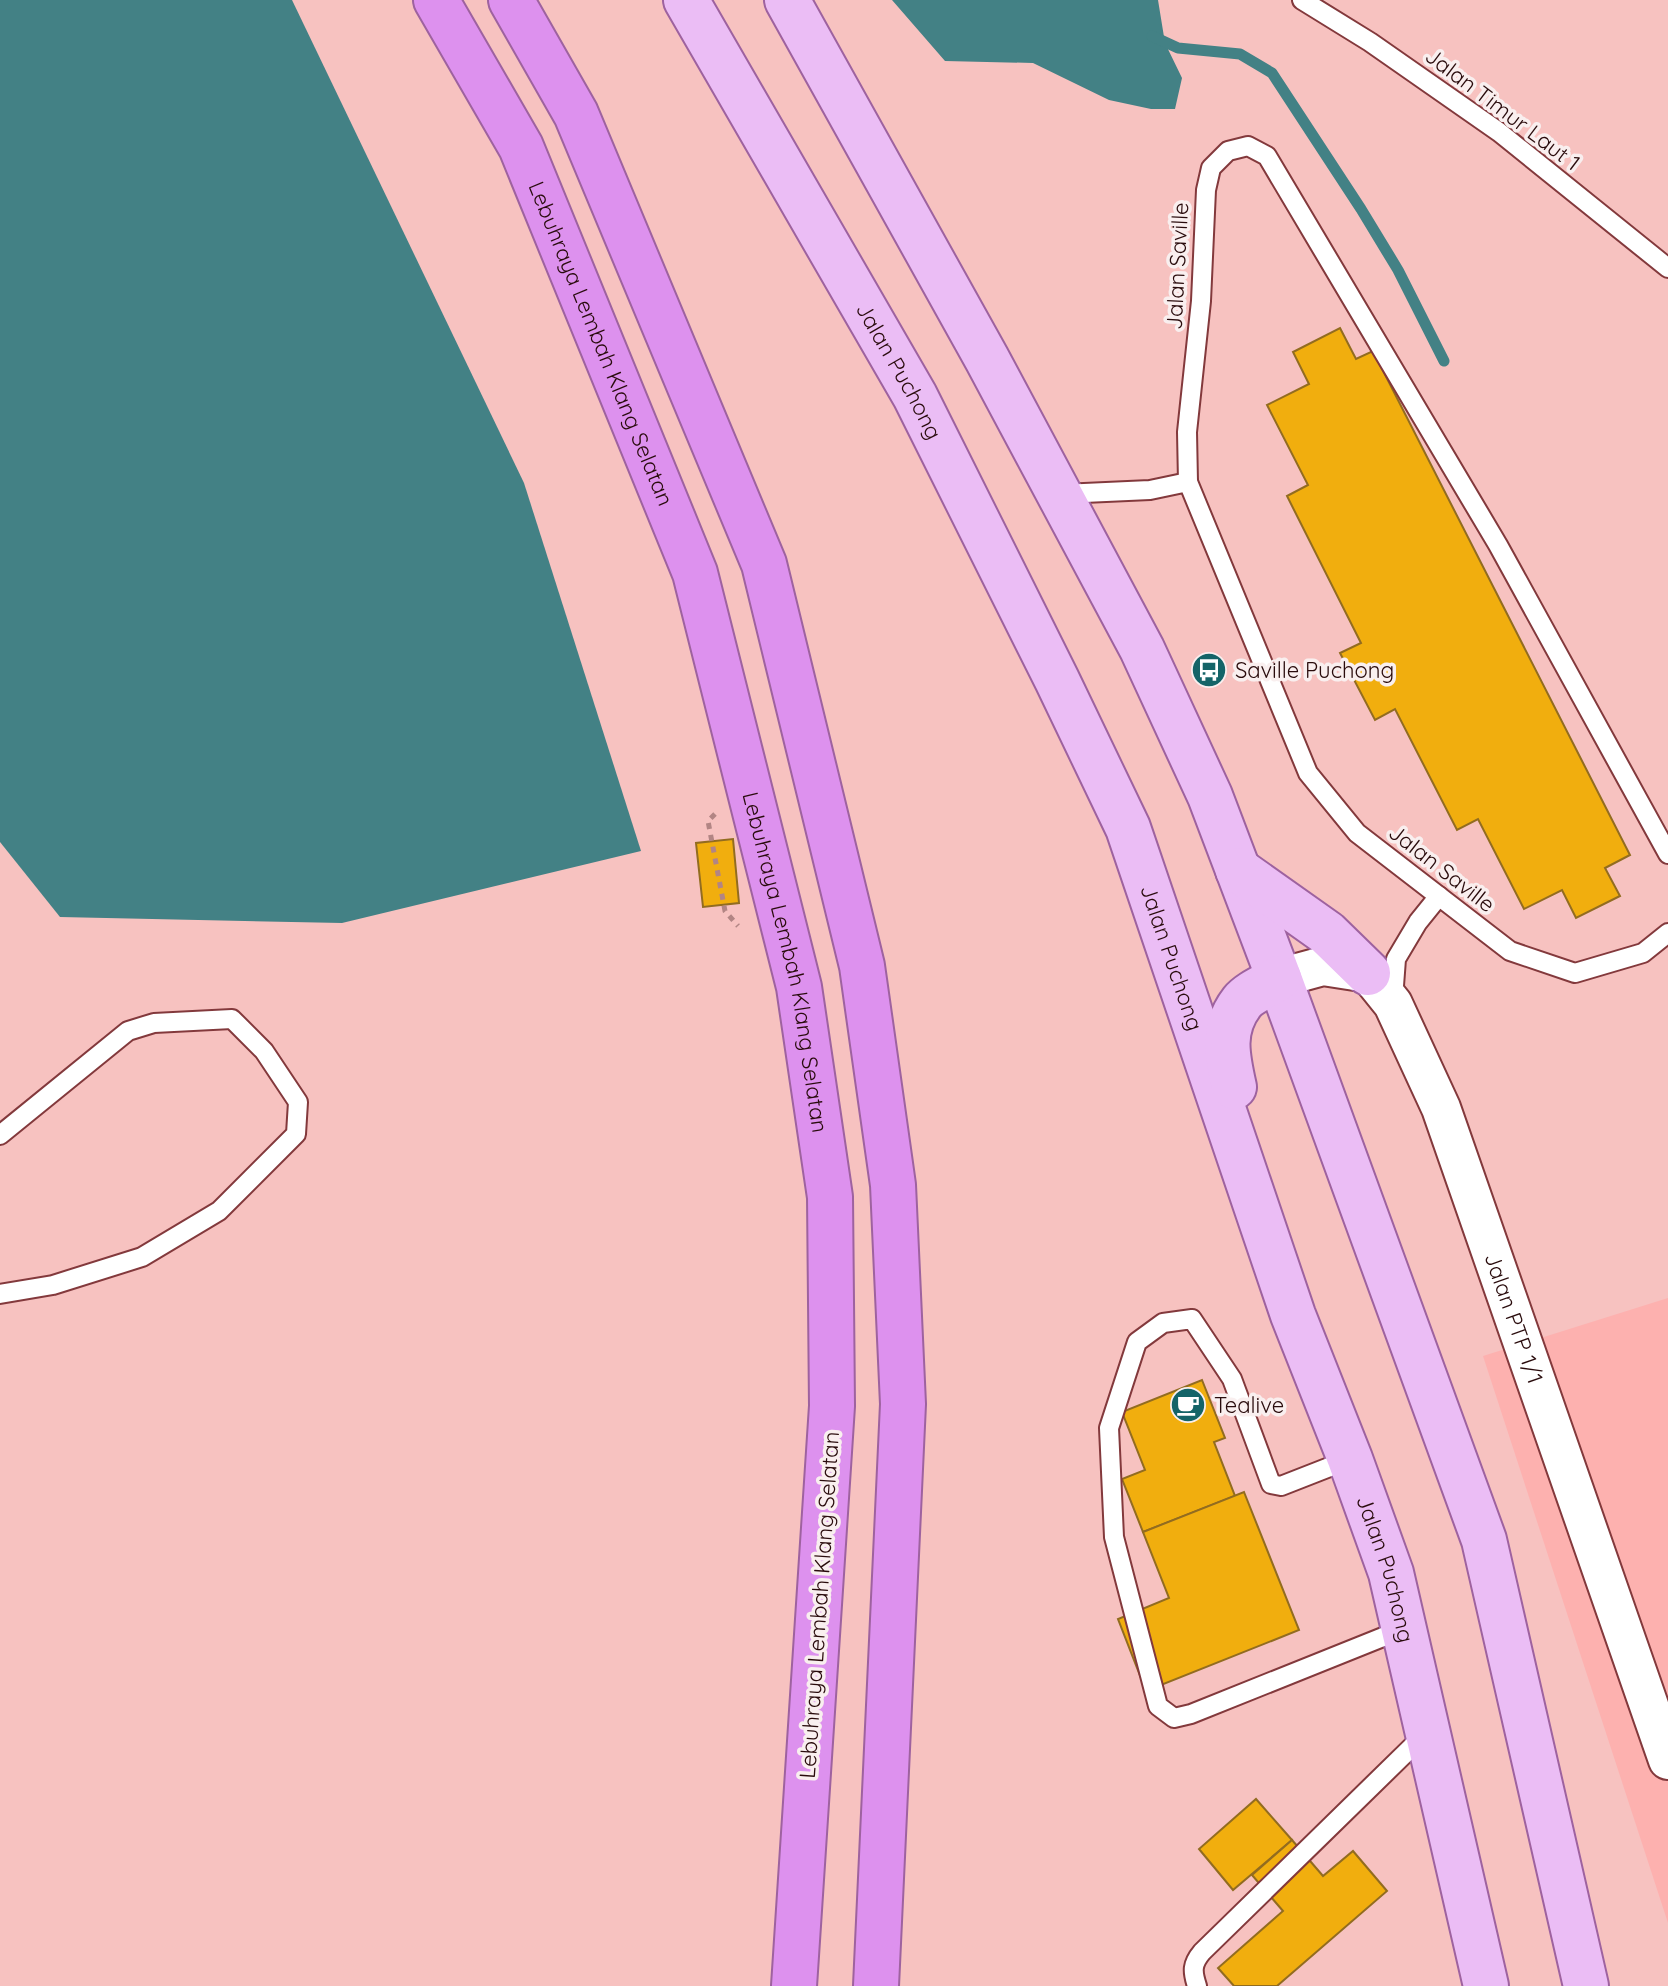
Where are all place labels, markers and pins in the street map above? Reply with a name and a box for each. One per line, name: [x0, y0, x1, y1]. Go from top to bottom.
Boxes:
bus stop icon: Saville Puchong: [1190, 651, 1228, 689]
place label: Saville Puchong: [1235, 656, 1394, 684]
cafe icon: Tealive: [1169, 1386, 1207, 1424]
place label: Tealive: [1214, 1391, 1284, 1419]

